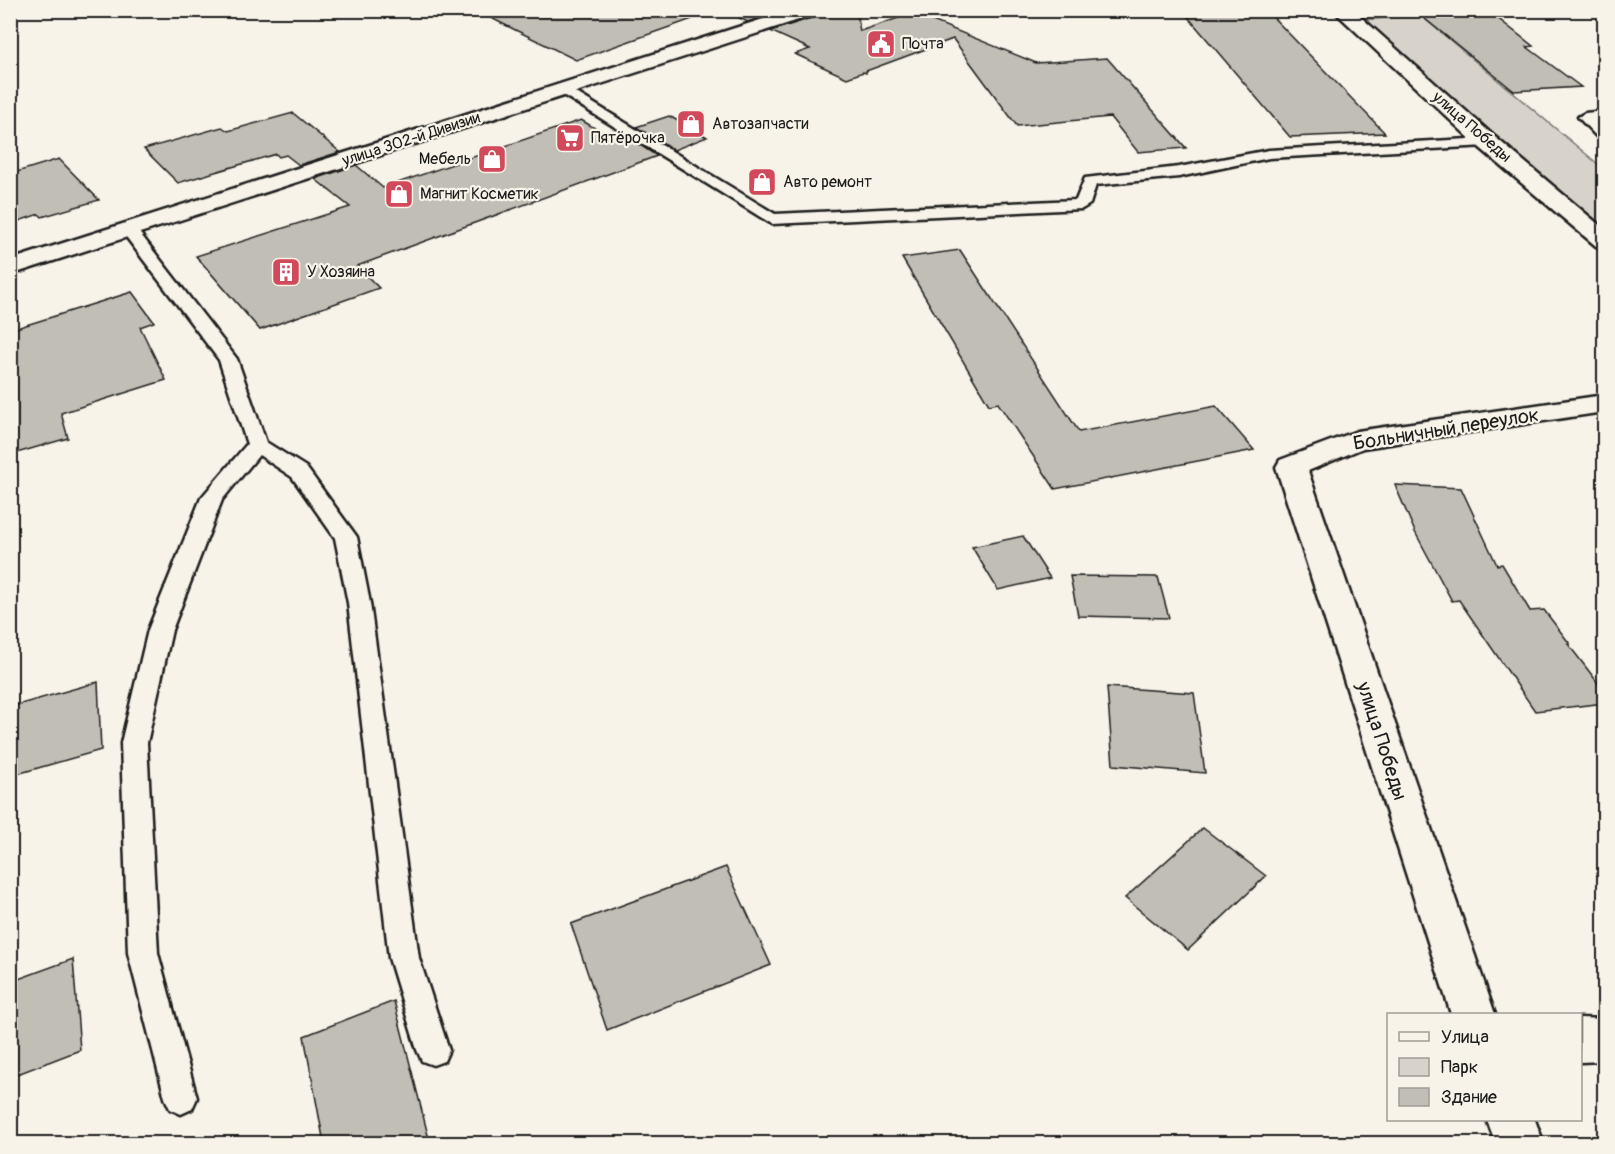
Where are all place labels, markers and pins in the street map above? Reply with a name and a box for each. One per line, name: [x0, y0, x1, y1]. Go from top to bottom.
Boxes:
public building icon: Почта: [865, 28, 897, 60]
place label: Почта: [902, 34, 944, 54]
shop icon: Автозапчасти: [675, 108, 707, 140]
place label: Автозапчасти: [712, 114, 809, 134]
supermarket icon: Пятёрочка: [554, 122, 586, 154]
place label: Пятёрочка: [591, 128, 665, 148]
shop icon: Мебель: [476, 143, 508, 175]
place label: Мебель: [419, 149, 471, 169]
shop icon: Авто ремонт: [746, 166, 778, 198]
place label: Авто ремонт: [783, 172, 872, 192]
shop icon: Магнит Косметик: [383, 178, 415, 210]
place label: Магнит Косметик: [420, 184, 539, 204]
building icon: У Хозяина: [270, 256, 302, 288]
place label: У Хозяина: [307, 262, 375, 282]

